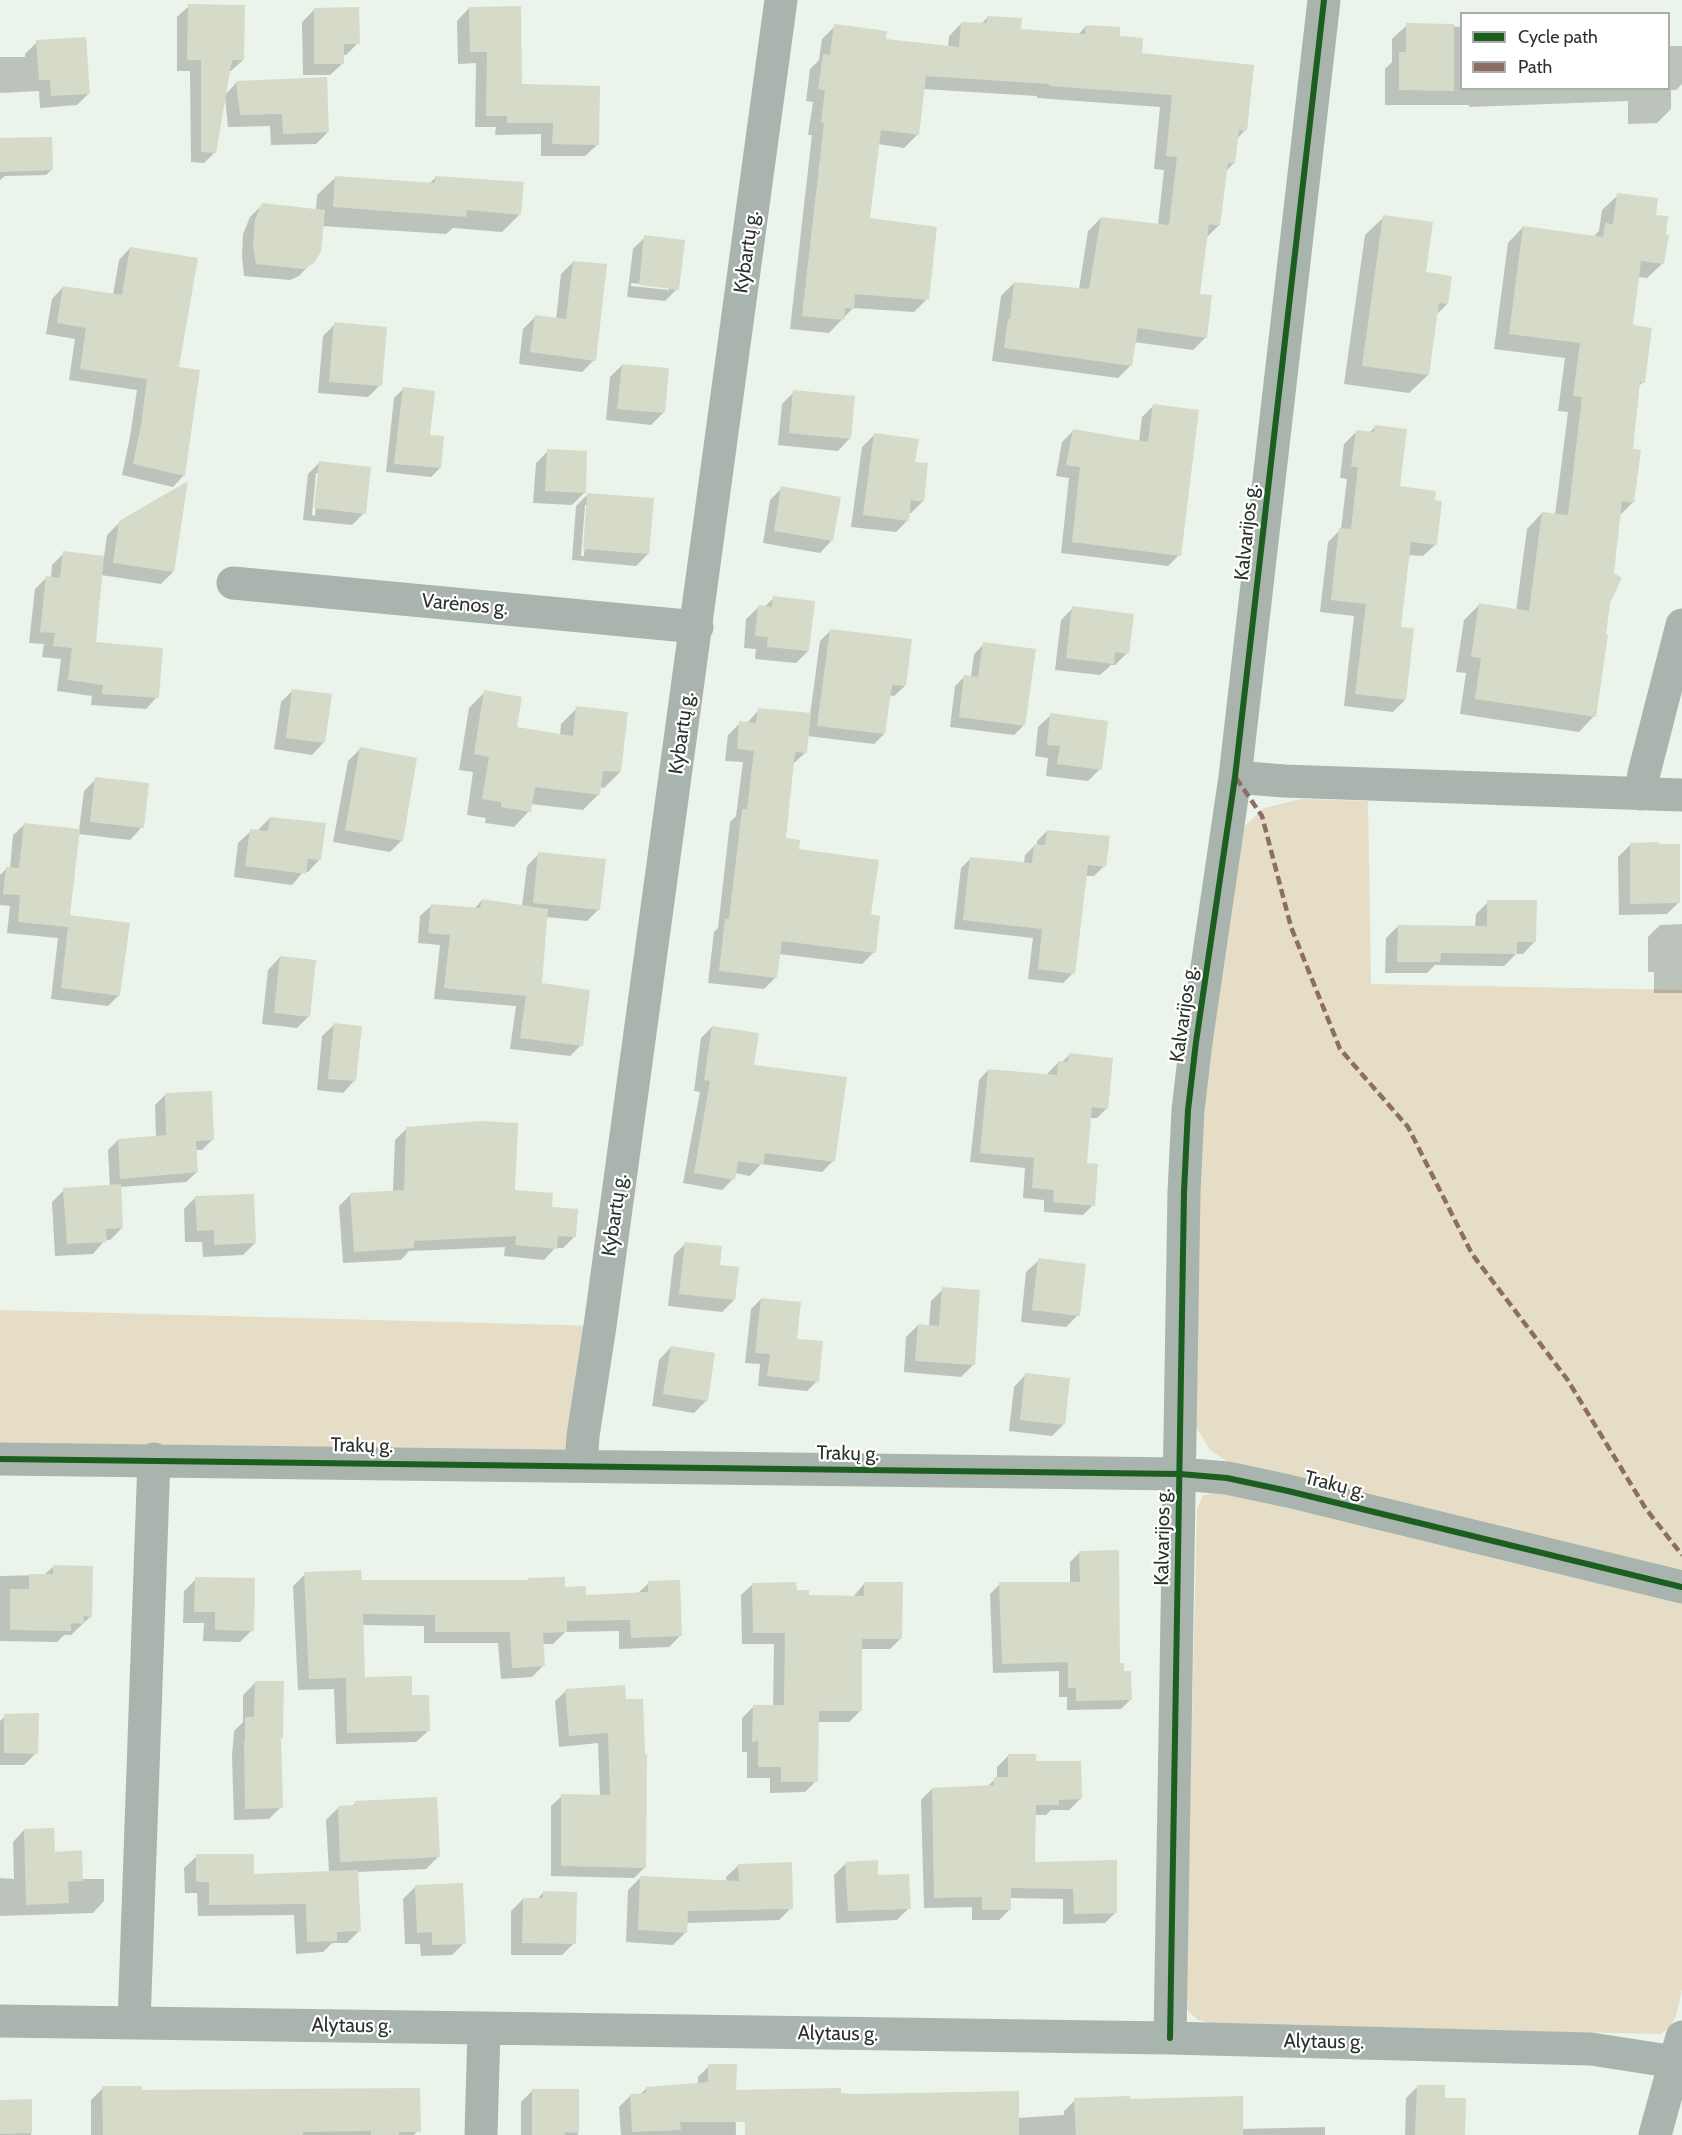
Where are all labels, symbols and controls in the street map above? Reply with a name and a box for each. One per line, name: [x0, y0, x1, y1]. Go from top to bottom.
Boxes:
legend: [1460, 12, 1670, 90]
text: Cycle path: [1518, 26, 1598, 48]
text: Path: [1518, 56, 1552, 78]
street label: Kybartų g.: [729, 209, 765, 295]
street label: Kalvarijos g.: [1230, 482, 1264, 582]
street label: Varėnos g.: [421, 589, 509, 621]
street label: Kybartų g.: [664, 690, 700, 776]
street label: Kalvarijos g.: [1165, 964, 1203, 1064]
street label: Kybartų g.: [597, 1172, 633, 1258]
street label: Trakų g.: [330, 1433, 394, 1459]
street label: Trakų g.: [816, 1441, 880, 1467]
street label: Trakų g.: [1302, 1466, 1368, 1504]
street label: Kalvarijos g.: [1150, 1488, 1176, 1586]
street label: Alytaus g.: [312, 2013, 392, 2039]
street label: Alytaus g.: [798, 2021, 878, 2047]
street label: Alytaus g.: [1284, 2029, 1364, 2055]

